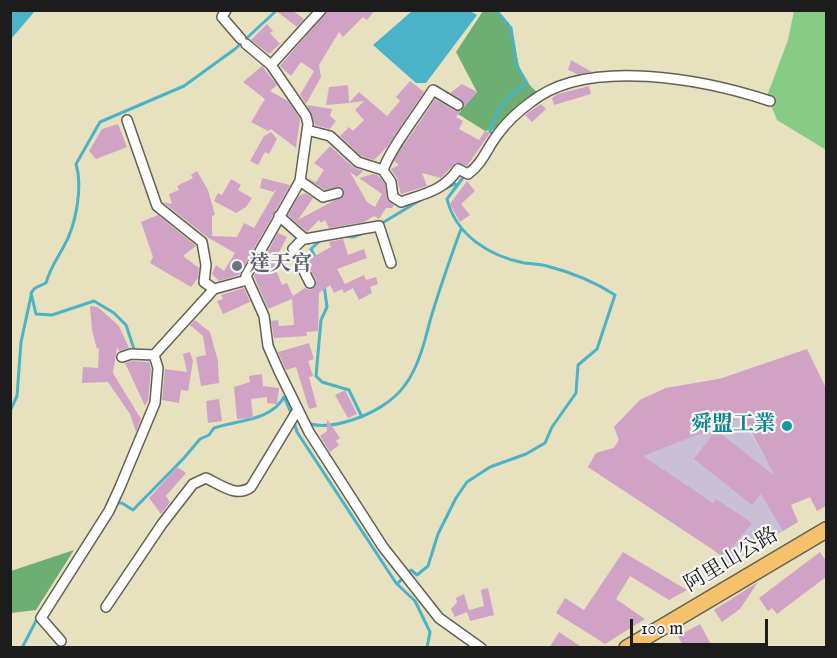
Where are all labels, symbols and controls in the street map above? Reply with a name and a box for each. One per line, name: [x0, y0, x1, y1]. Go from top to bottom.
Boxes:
place label: 達天宮: [249, 253, 312, 279]
marker: 達天宮: [230, 259, 244, 273]
place label: 舜盟工業: [691, 413, 775, 439]
marker: 舜盟工業: [780, 419, 794, 433]
street label: 阿里山公路: [681, 523, 783, 599]
scale bar: [633, 607, 771, 645]
text: 100 m: [641, 618, 683, 641]

